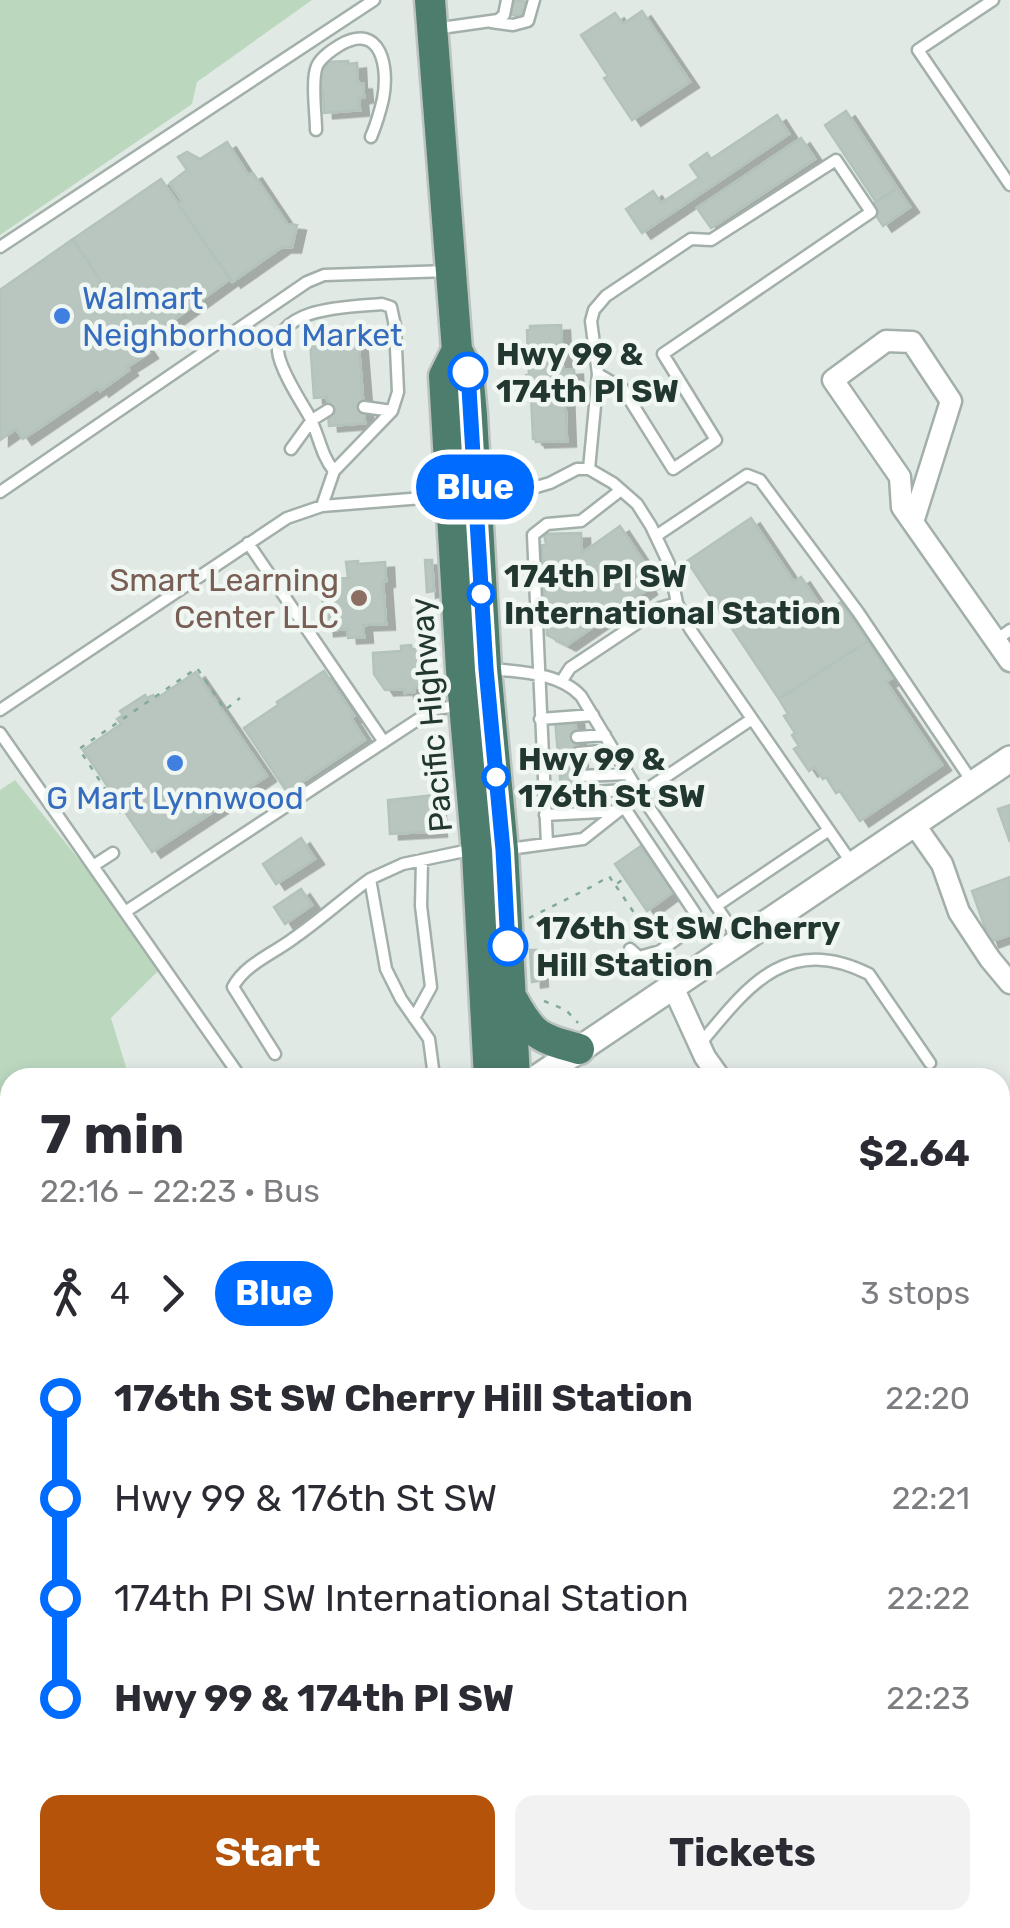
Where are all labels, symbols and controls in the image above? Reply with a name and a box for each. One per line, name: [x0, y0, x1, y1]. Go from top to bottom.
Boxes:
place label: Walmart Neighborhood Market: [82, 279, 402, 354]
marker: Walmart Neighborhood Market: [51, 305, 73, 327]
place label: Hwy 99 & 174th Pl SW: [496, 335, 679, 410]
marker: Hwy 99 & 174th Pl SW: [449, 353, 487, 391]
line badge: Blue: [405, 454, 545, 520]
text: Blue: [436, 466, 514, 508]
place label: 174th Pl SW International Station: [504, 557, 841, 632]
place label: Smart Learning Center LLC: [109, 561, 339, 636]
marker: 174th Pl SW International Station: [468, 581, 494, 607]
marker: Smart Learning Center LLC: [348, 587, 370, 609]
street label: Pacific Highway: [402, 596, 460, 834]
place label: Hwy 99 & 176th St SW: [518, 740, 705, 815]
marker: G Mart Lynnwood: [164, 752, 186, 774]
marker: Hwy 99 & 176th St SW: [483, 764, 509, 790]
place label: G Mart Lynnwood: [46, 779, 304, 817]
place label: 176th St SW Cherry Hill Station: [536, 909, 840, 984]
marker: 176th St SW Cherry Hill Station: [489, 927, 527, 965]
text: 7 min: [40, 1102, 185, 1167]
text: $2.64: [859, 1130, 970, 1176]
text: 22:16 – 22:23 · Bus: [40, 1172, 320, 1210]
icon: walk: [40, 1266, 95, 1321]
icon: forward: [145, 1266, 200, 1321]
text: Blue: [235, 1272, 313, 1314]
text: 4: [110, 1274, 130, 1312]
text: 3 stops: [860, 1274, 970, 1312]
text: 176th St SW Cherry Hill Station: [114, 1375, 693, 1421]
text: 22:20: [885, 1379, 970, 1417]
text: Hwy 99 & 176th St SW: [114, 1475, 497, 1521]
text: 22:21: [892, 1479, 970, 1517]
text: 174th Pl SW International Station: [114, 1575, 689, 1621]
text: 22:22: [887, 1579, 970, 1617]
text: Hwy 99 & 174th Pl SW: [114, 1675, 514, 1721]
text: 22:23: [886, 1679, 970, 1717]
button: Start: [40, 1795, 495, 1910]
button: Tickets: [515, 1795, 970, 1910]

